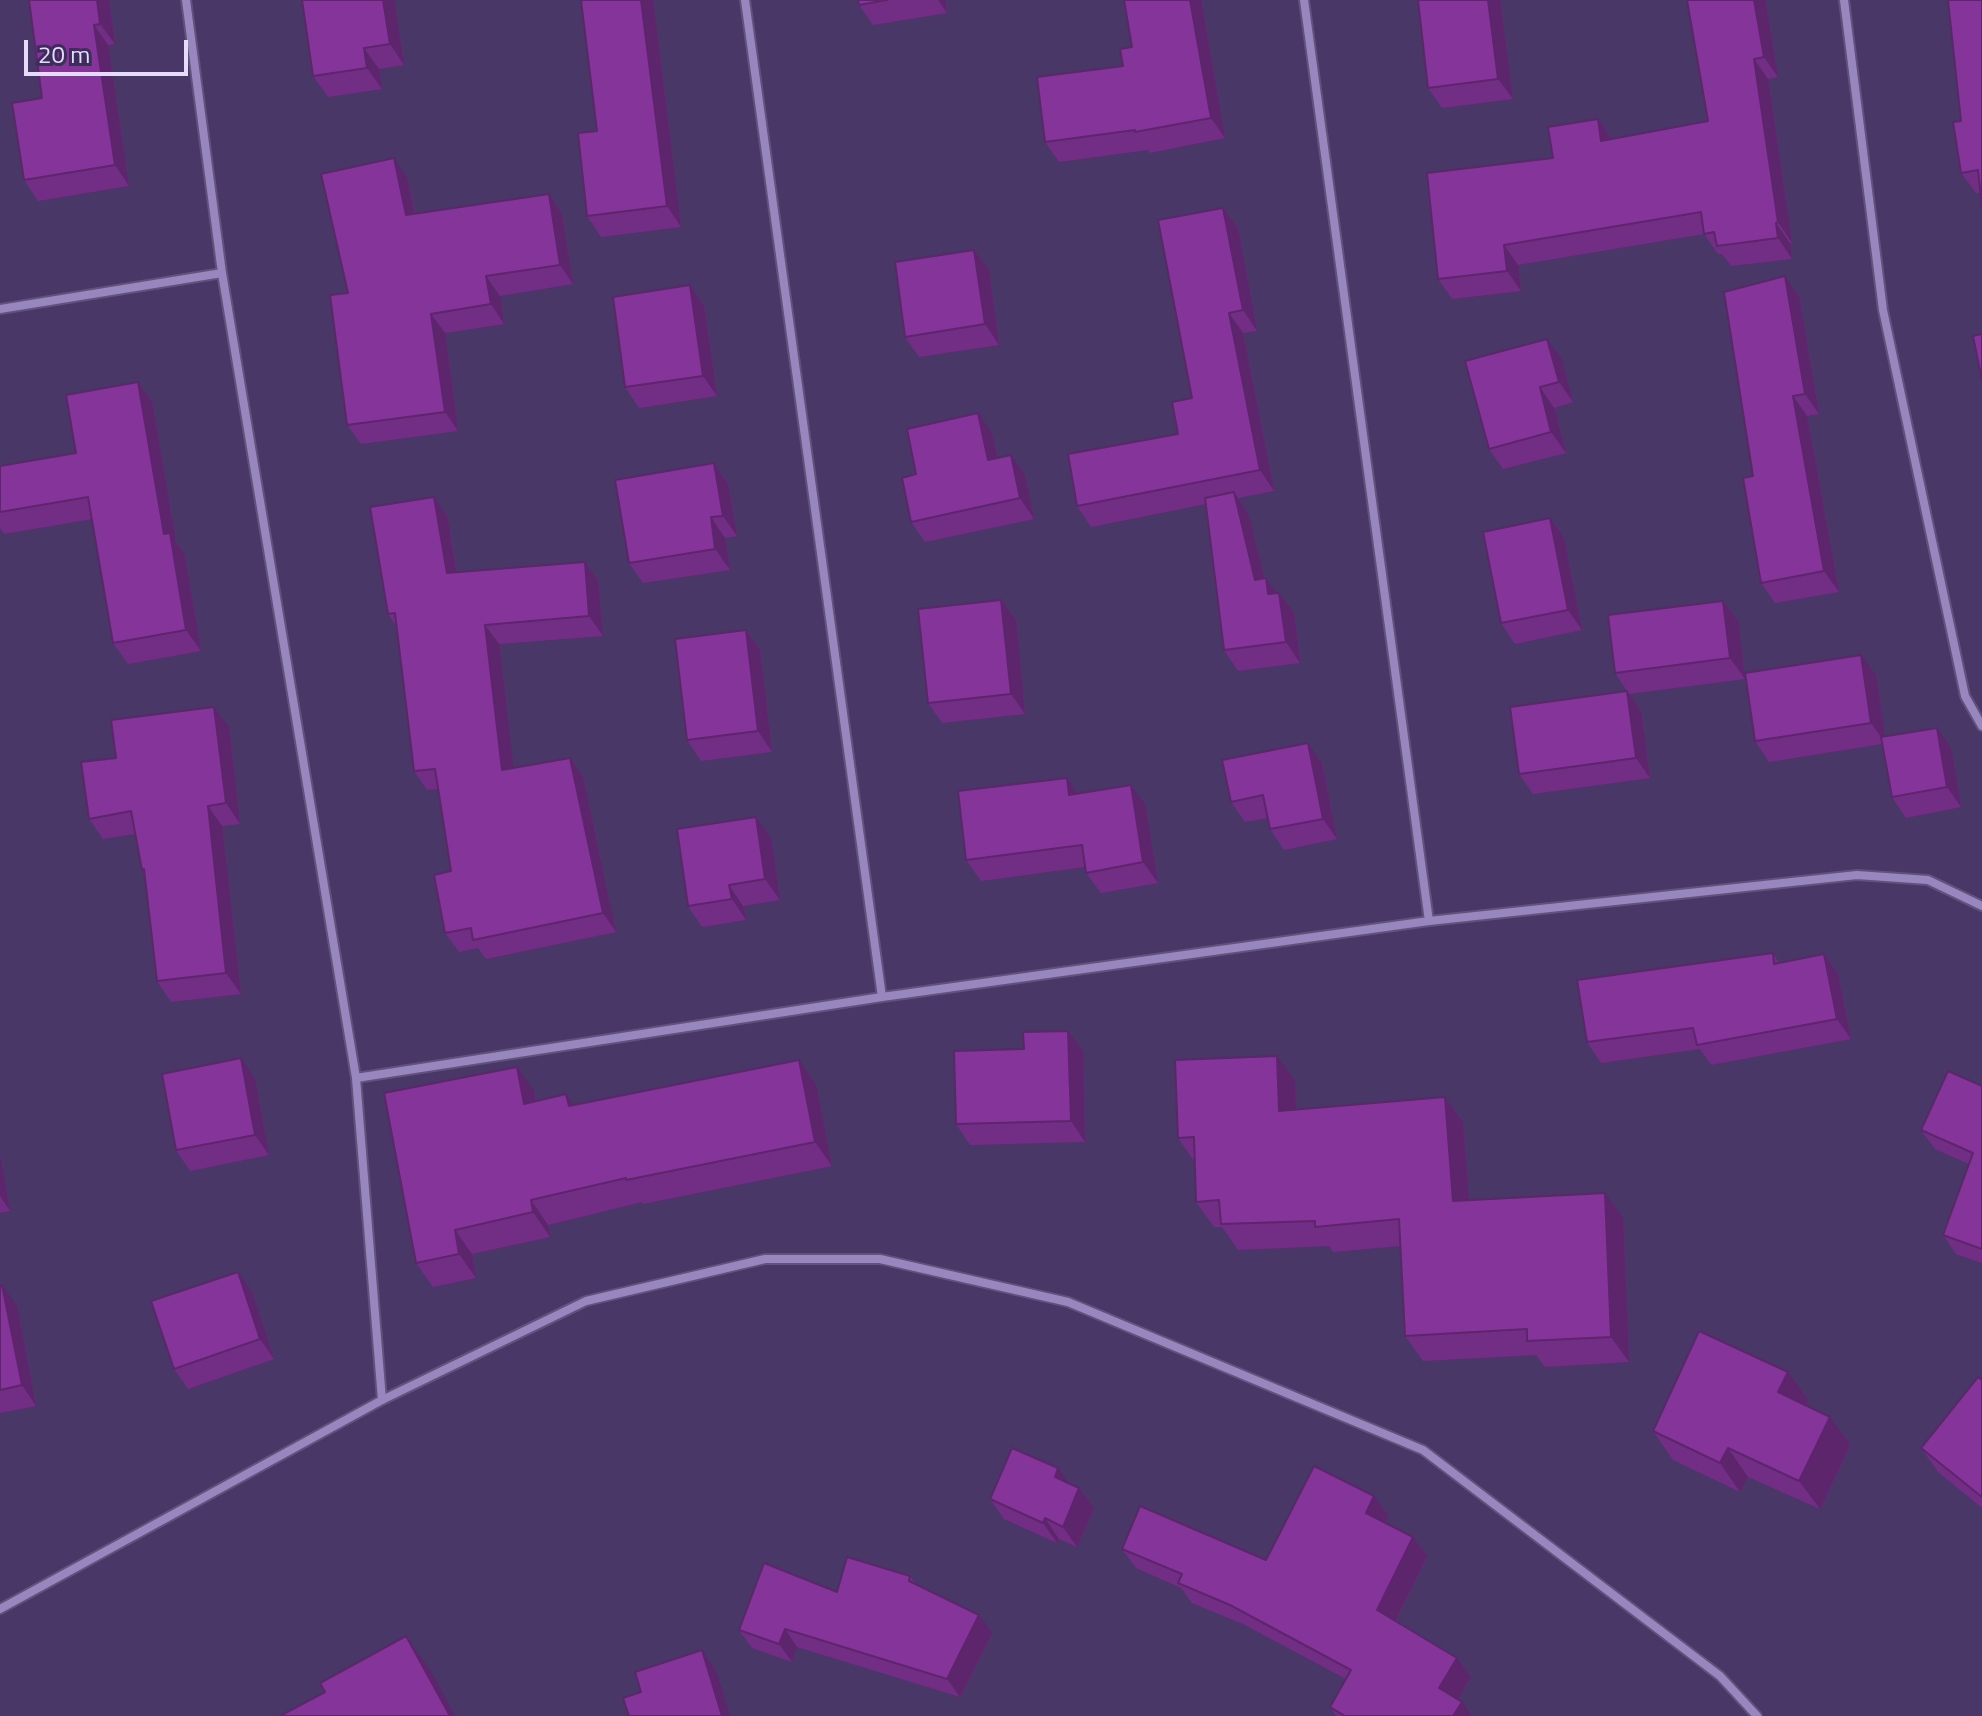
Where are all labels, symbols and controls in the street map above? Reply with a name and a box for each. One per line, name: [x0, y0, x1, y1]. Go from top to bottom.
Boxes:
scale bar: [28, 24, 192, 74]
text: 20 m: [38, 36, 90, 72]

